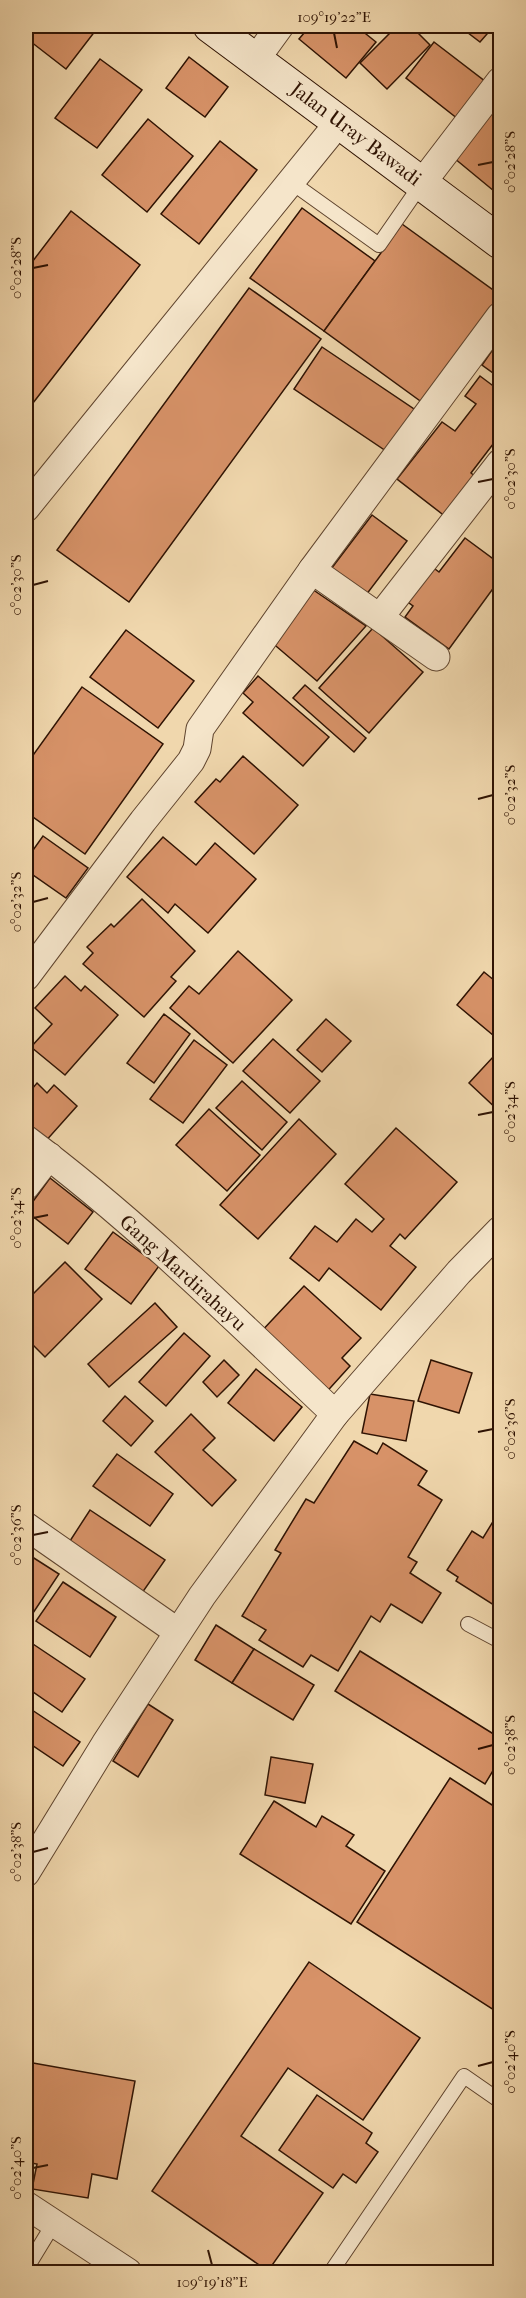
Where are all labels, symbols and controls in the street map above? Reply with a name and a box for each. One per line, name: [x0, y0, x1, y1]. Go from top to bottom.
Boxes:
text: 109°19'22"E: [297, 8, 371, 26]
street label: Jalan Uray Bawadi: [285, 76, 426, 191]
text: 0°02'28"S: [501, 131, 519, 193]
text: 0°02'28"S: [7, 237, 25, 299]
text: 0°02'30"S: [501, 448, 519, 509]
text: 0°02'30"S: [7, 554, 25, 615]
text: 0°02'32"S: [501, 765, 519, 825]
text: 0°02'32"S: [7, 872, 25, 932]
text: 0°02'34"S: [501, 1081, 519, 1143]
text: 0°02'34"S: [7, 1187, 25, 1249]
street label: Gang Mardirahayu: [115, 1210, 252, 1336]
text: 0°02'36"S: [501, 1398, 519, 1459]
text: 0°02'36"S: [7, 1504, 25, 1565]
text: 0°02'38"S: [501, 1715, 519, 1775]
text: 0°02'38"S: [7, 1822, 25, 1882]
text: 0°02'40"S: [501, 2030, 519, 2094]
text: 0°02'40"S: [7, 2136, 25, 2200]
text: 109°19'18"E: [176, 2273, 248, 2291]

